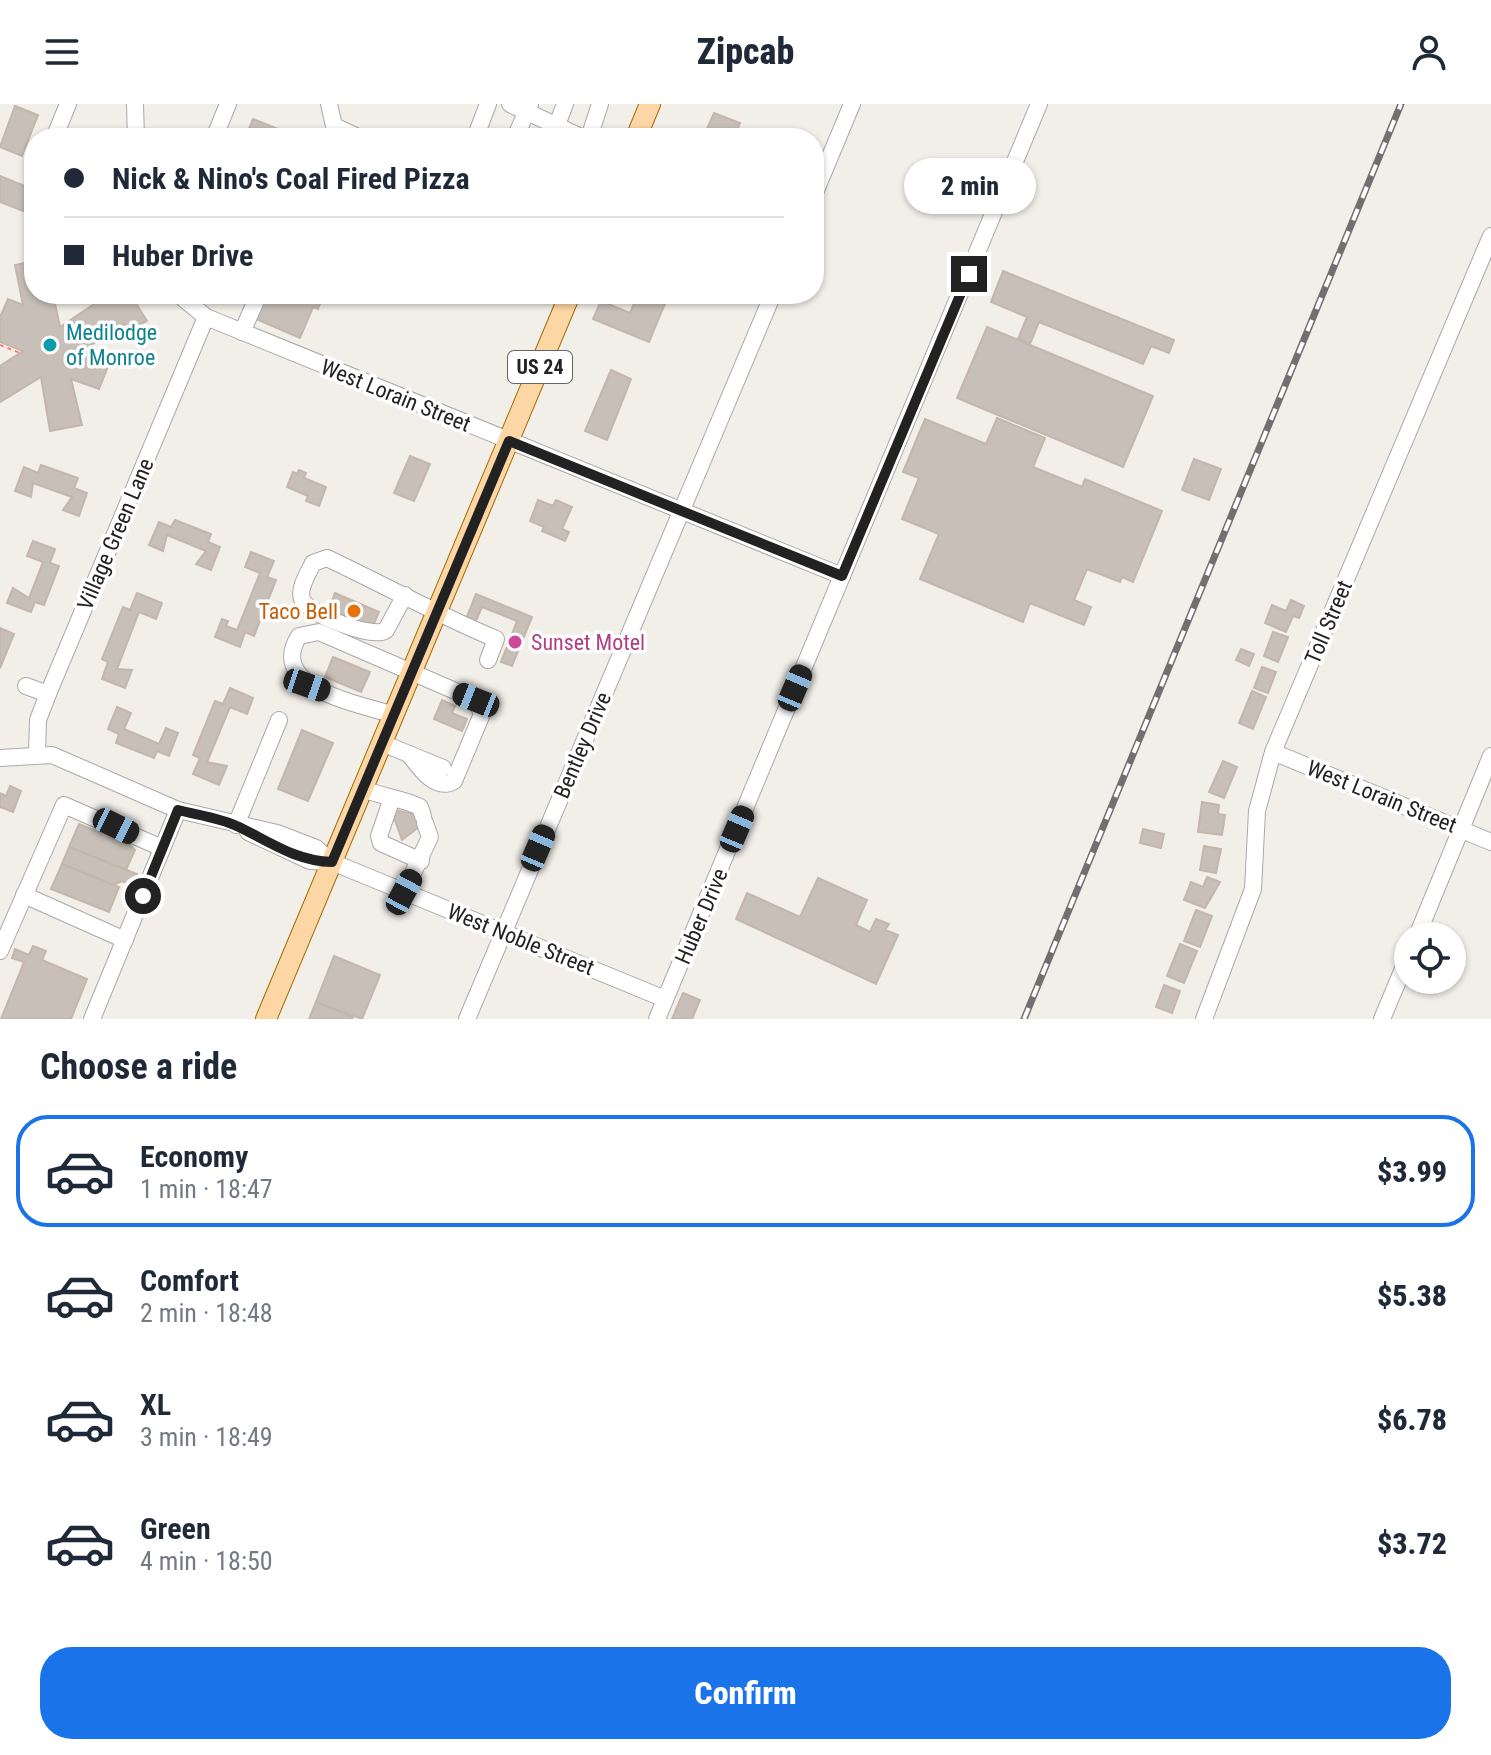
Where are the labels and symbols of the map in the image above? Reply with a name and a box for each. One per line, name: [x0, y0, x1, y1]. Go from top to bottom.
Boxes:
callout: 2 min: [903, 158, 1035, 214]
route end: [951, 256, 987, 292]
place label: Medilodge of Monroe: [66, 320, 157, 370]
marker: Medilodge of Monroe: [41, 336, 59, 354]
road number: US 24: [508, 351, 572, 383]
street label: West Lorain Street: [317, 354, 474, 437]
street label: Village Green Lane: [72, 455, 159, 614]
street label: Toll Street: [1300, 577, 1357, 668]
place label: Taco Bell: [259, 599, 338, 624]
marker: Taco Bell: [345, 602, 363, 620]
place label: Sunset Motel: [531, 630, 645, 655]
marker: Sunset Motel: [506, 633, 524, 651]
car: [775, 661, 815, 715]
car: [280, 666, 334, 704]
car: [449, 680, 503, 720]
street label: Bentley Drive: [549, 688, 616, 802]
street label: West Lorain Street: [1303, 755, 1460, 838]
car: [717, 802, 757, 856]
car: [89, 805, 143, 847]
car: [518, 821, 558, 875]
car: [382, 865, 426, 919]
street label: Huber Drive: [670, 865, 733, 968]
route start: [125, 878, 161, 914]
street label: West Noble Street: [444, 899, 598, 980]

